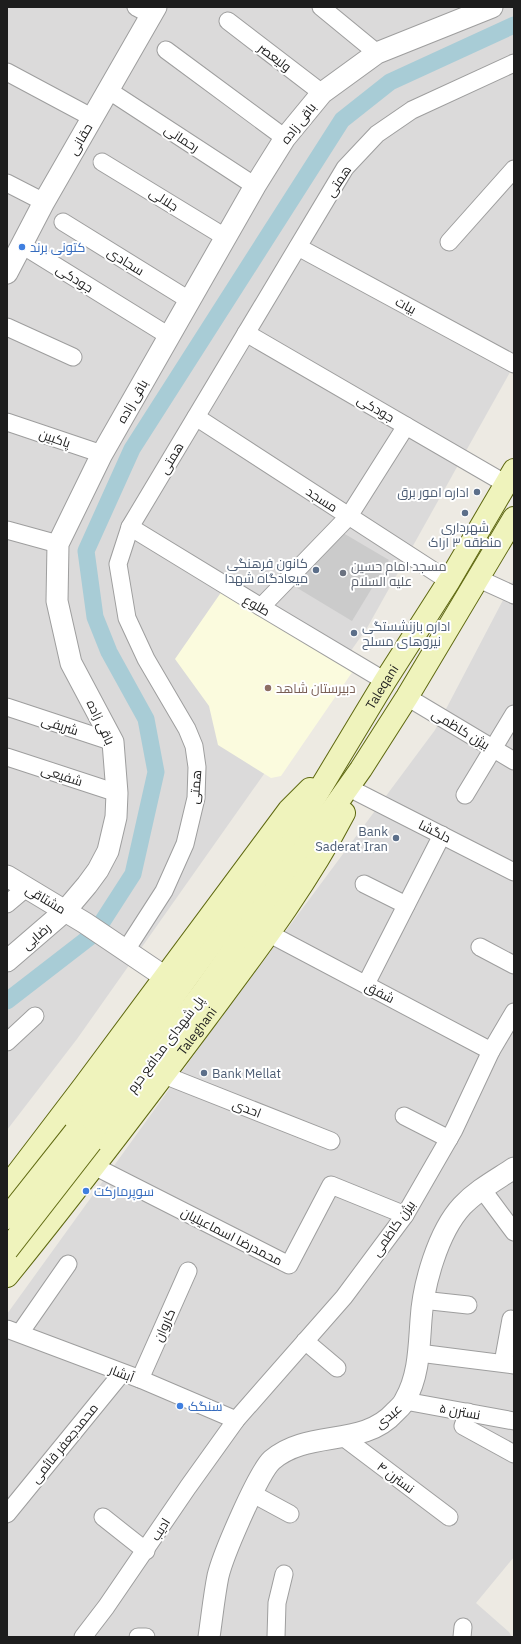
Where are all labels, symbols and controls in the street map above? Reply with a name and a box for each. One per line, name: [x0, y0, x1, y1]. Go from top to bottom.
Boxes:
street label: ولیعصر: [254, 39, 295, 75]
street label: باقی زاده: [277, 99, 320, 147]
street label: حقانی: [64, 120, 96, 158]
street label: رحمانی: [161, 121, 202, 156]
street label: همتی: [322, 162, 355, 200]
street label: جلالی: [146, 184, 181, 215]
place label: کتونی برند: [30, 239, 85, 256]
marker: کتونی برند: [17, 242, 27, 252]
street label: سجادی: [104, 244, 147, 279]
street label: جودکی: [53, 260, 96, 296]
street label: بیات: [392, 293, 419, 318]
street label: باقی زاده: [113, 376, 152, 426]
street label: جودکی: [354, 391, 398, 426]
street label: پاکبین: [37, 425, 73, 453]
street label: همتی: [155, 439, 188, 477]
street label: مسجد: [303, 483, 341, 516]
place label: اداره امور برق: [397, 484, 469, 501]
marker: اداره امور برق: [472, 487, 482, 497]
marker: شهرداری منطقه ۳ اراک: [460, 508, 470, 518]
place label: شهرداری منطقه ۳ اراک: [428, 519, 502, 551]
place label: کانون فرهنگی میعادگاه شهدا: [224, 555, 308, 587]
place label: مسجد امام حسین علیه السلام: [351, 558, 447, 591]
marker: کانون فرهنگی میعادگاه شهدا: [311, 565, 321, 575]
marker: مسجد امام حسین علیه السلام: [338, 568, 348, 578]
street label: طلوع: [240, 591, 273, 620]
place label: اداره بازنشستگی نیروهای مسلح: [362, 618, 450, 650]
marker: اداره بازنشستگی نیروهای مسلح: [349, 628, 359, 638]
street label: Taleqani: [362, 662, 402, 712]
place label: دبیرستان شاهد: [276, 680, 356, 697]
marker: دبیرستان شاهد: [263, 683, 273, 693]
street label: باقی زاده: [83, 697, 118, 748]
street label: بیژن کاظمی: [429, 705, 493, 753]
street label: شریفی: [39, 712, 80, 739]
street label: شفیعی: [39, 761, 85, 790]
street label: همتی: [186, 769, 205, 805]
street label: دلگشا: [416, 816, 454, 847]
place label: Bank Saderat Iran: [315, 823, 388, 855]
marker: Bank Saderat Iran: [391, 833, 401, 843]
street label: مشتاقی: [23, 881, 69, 918]
street label: رضایی: [18, 919, 54, 954]
street label: شفق: [362, 978, 397, 1007]
street label: پل شهدای مدافع حرم: [123, 992, 209, 1097]
street label: Taleghani: [174, 1004, 221, 1059]
place label: Bank Mellat: [212, 1065, 281, 1082]
marker: Bank Mellat: [199, 1068, 209, 1078]
street label: احدی: [230, 1095, 264, 1122]
place label: سوپرمارکت: [94, 1183, 154, 1201]
marker: سوپرمارکت: [81, 1186, 91, 1196]
street label: بیژن کاظمی: [368, 1197, 419, 1260]
street label: محمدرضا اسماعیلیان: [178, 1204, 285, 1269]
street label: کاروان: [150, 1306, 179, 1344]
street label: آبشار: [106, 1361, 137, 1386]
place label: سنگک: [188, 1398, 222, 1415]
street label: محمدجعفر قائمی: [27, 1400, 102, 1487]
street label: عبدی: [371, 1400, 405, 1433]
street label: نسترن ۵: [438, 1400, 482, 1423]
marker: سنگک: [175, 1401, 185, 1411]
street label: نسترن ۴: [374, 1458, 418, 1497]
street label: ادیب: [147, 1515, 174, 1544]

